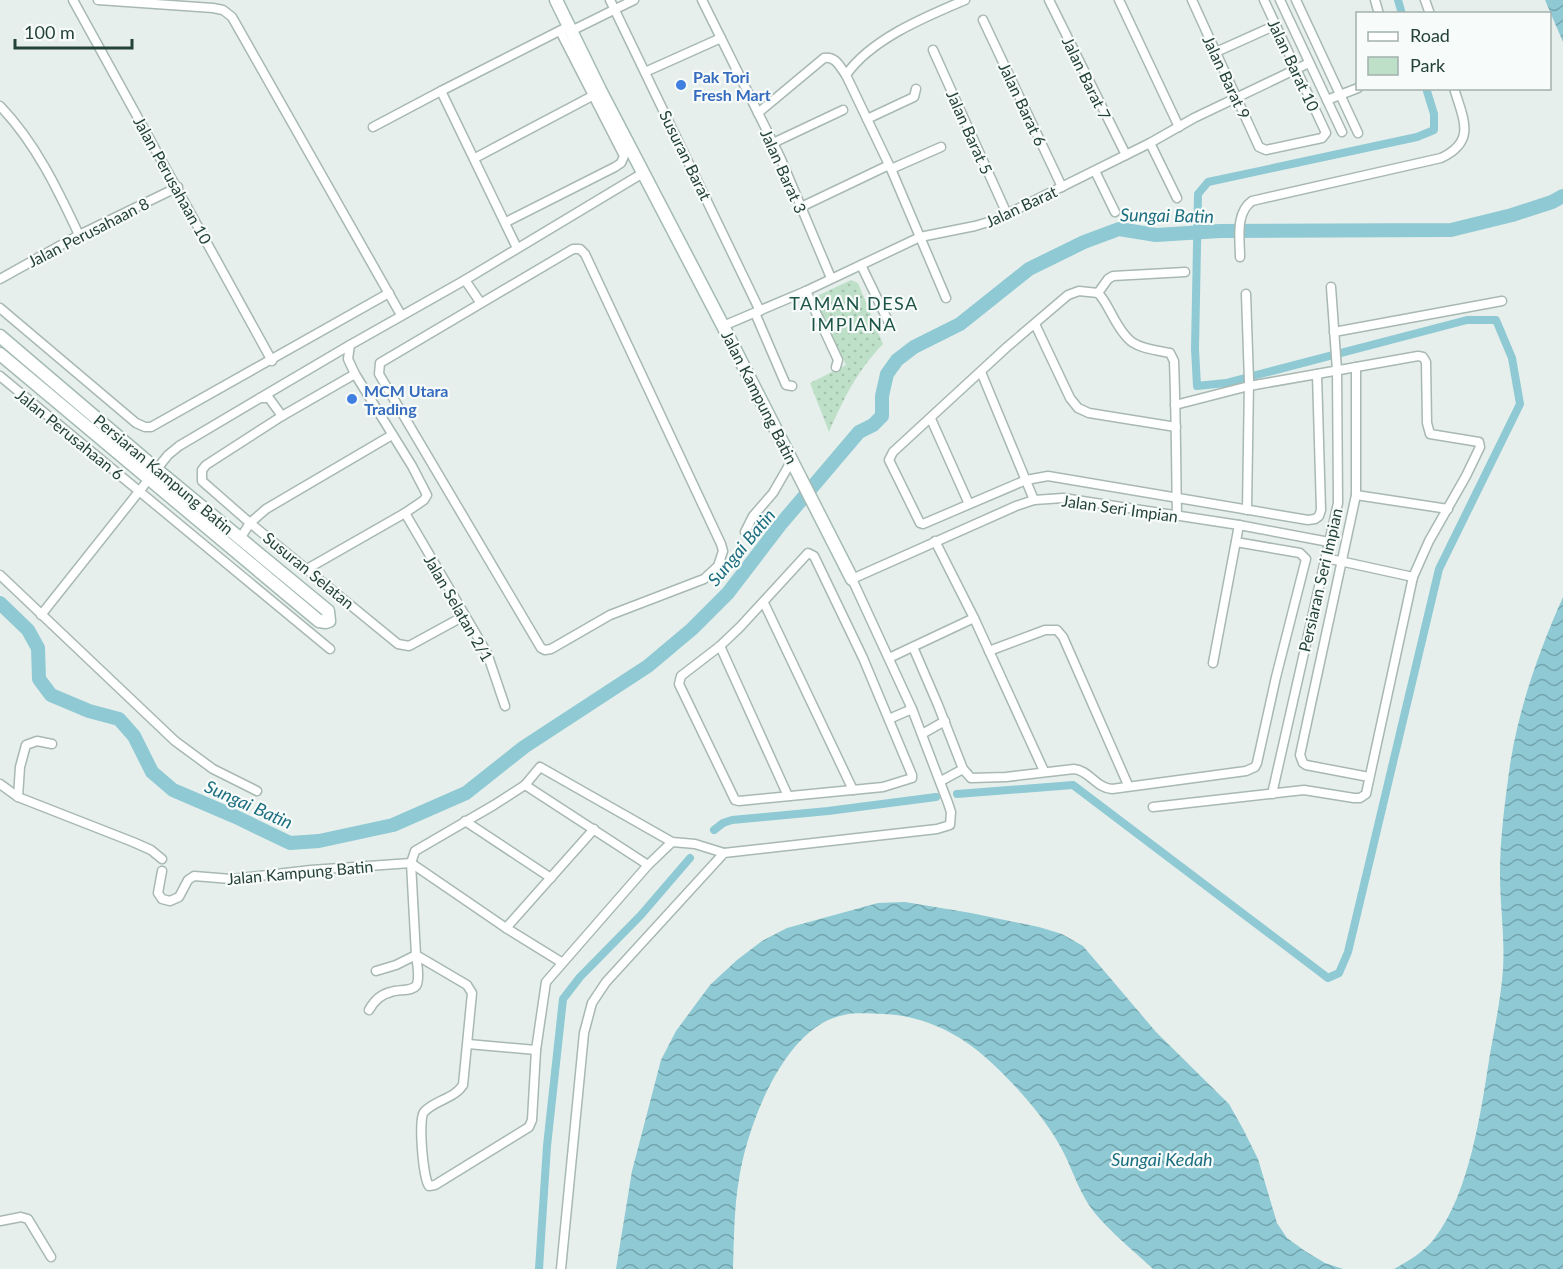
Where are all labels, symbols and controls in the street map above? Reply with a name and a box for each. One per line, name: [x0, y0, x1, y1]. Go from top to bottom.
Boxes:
scale bar: [15, 12, 132, 50]
legend: [1356, 12, 1551, 90]
street label: Jalan Barat 10: [1264, 16, 1324, 114]
text: 100 m: [24, 21, 75, 43]
text: Road: [1410, 24, 1450, 46]
street label: Jalan Barat 9: [1199, 32, 1255, 122]
street label: Jalan Barat 7: [1059, 33, 1115, 123]
text: Park: [1410, 54, 1446, 76]
street label: Jalan Barat 6: [995, 59, 1051, 149]
place label: Pak Tori Fresh Mart: [693, 67, 771, 104]
marker: Pak Tori Fresh Mart: [674, 78, 688, 92]
street label: Jalan Barat 5: [943, 87, 997, 177]
street label: Susuran Barat: [656, 107, 716, 203]
street label: Jalan Perusahaan 10: [130, 113, 216, 247]
street label: Jalan Barat 3: [757, 126, 811, 216]
street label: Jalan Barat: [982, 181, 1060, 231]
street label: Jalan Perusahaan 8: [24, 193, 152, 271]
water label: Sungai Batin: [1120, 203, 1214, 227]
district label: TAMAN DESA IMPIANA: [789, 292, 919, 335]
street label: Jalan Kampung Batin: [718, 327, 802, 467]
place label: MCM Utara Trading: [364, 381, 448, 418]
street label: Jalan Perusahaan 6: [12, 385, 128, 483]
marker: MCM Utara Trading: [345, 392, 359, 406]
street label: Persiaran Kampung Batin: [90, 410, 238, 538]
street label: Jalan Seri Impian: [1061, 490, 1179, 526]
water label: Sungai Batin: [702, 504, 780, 590]
street label: Persiaran Seri Impian: [1294, 506, 1346, 654]
street label: Susuran Selatan: [260, 528, 358, 612]
street label: Jalan Selatan 2/1: [421, 551, 497, 665]
water label: Sungai Batin: [202, 775, 296, 833]
street label: Jalan Kampung Batin: [226, 856, 374, 888]
water label: Sungai Kedah: [1111, 1148, 1213, 1170]

